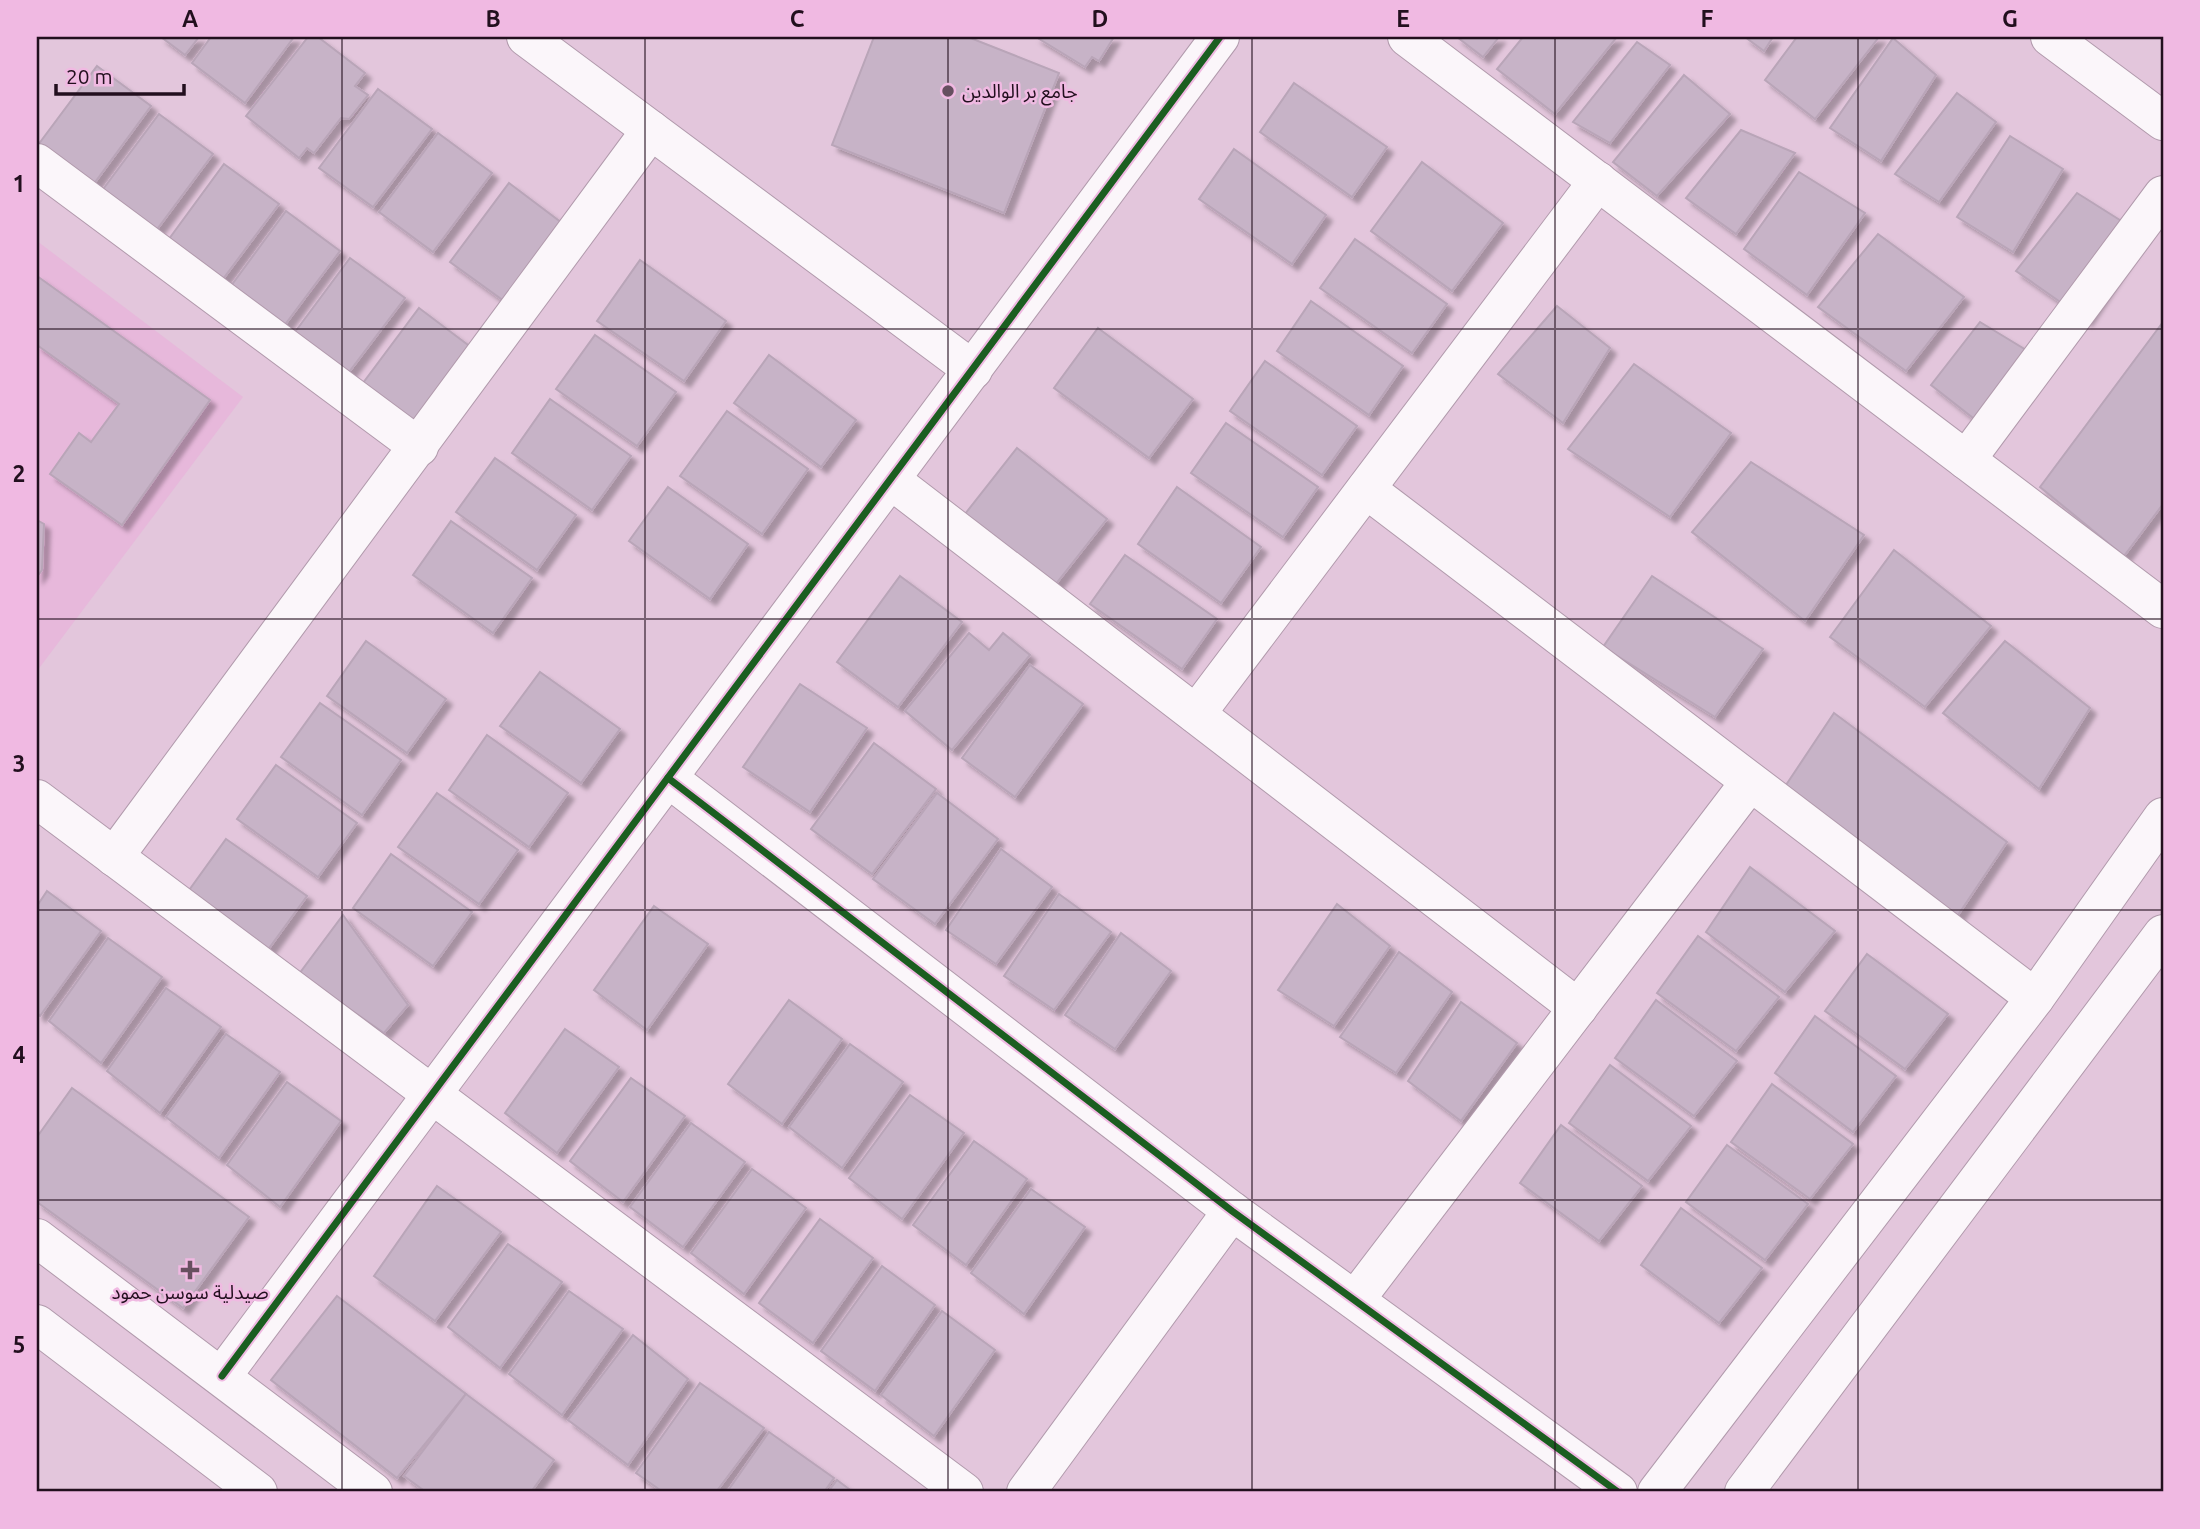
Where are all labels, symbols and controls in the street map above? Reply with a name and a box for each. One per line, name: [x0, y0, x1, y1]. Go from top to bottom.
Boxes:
text: A: [182, 6, 198, 31]
text: B: [485, 6, 501, 31]
text: C: [790, 6, 805, 31]
text: D: [1092, 6, 1108, 31]
text: E: [1396, 6, 1410, 31]
text: F: [1701, 6, 1714, 31]
text: G: [2002, 6, 2018, 31]
scale bar: [56, 52, 184, 96]
text: 20 m: [66, 64, 113, 88]
place label: جامع بر الوالدين: [962, 80, 1078, 106]
marker: جامع بر الوالدين: [940, 83, 956, 99]
text: 1: [13, 171, 25, 196]
text: 2: [13, 461, 25, 486]
text: 3: [13, 751, 25, 776]
text: 4: [13, 1042, 26, 1067]
marker: صيدلية سوسن حمود: [182, 1262, 198, 1278]
place label: صيدلية سوسن حمود: [111, 1281, 269, 1304]
text: 5: [13, 1332, 25, 1357]

